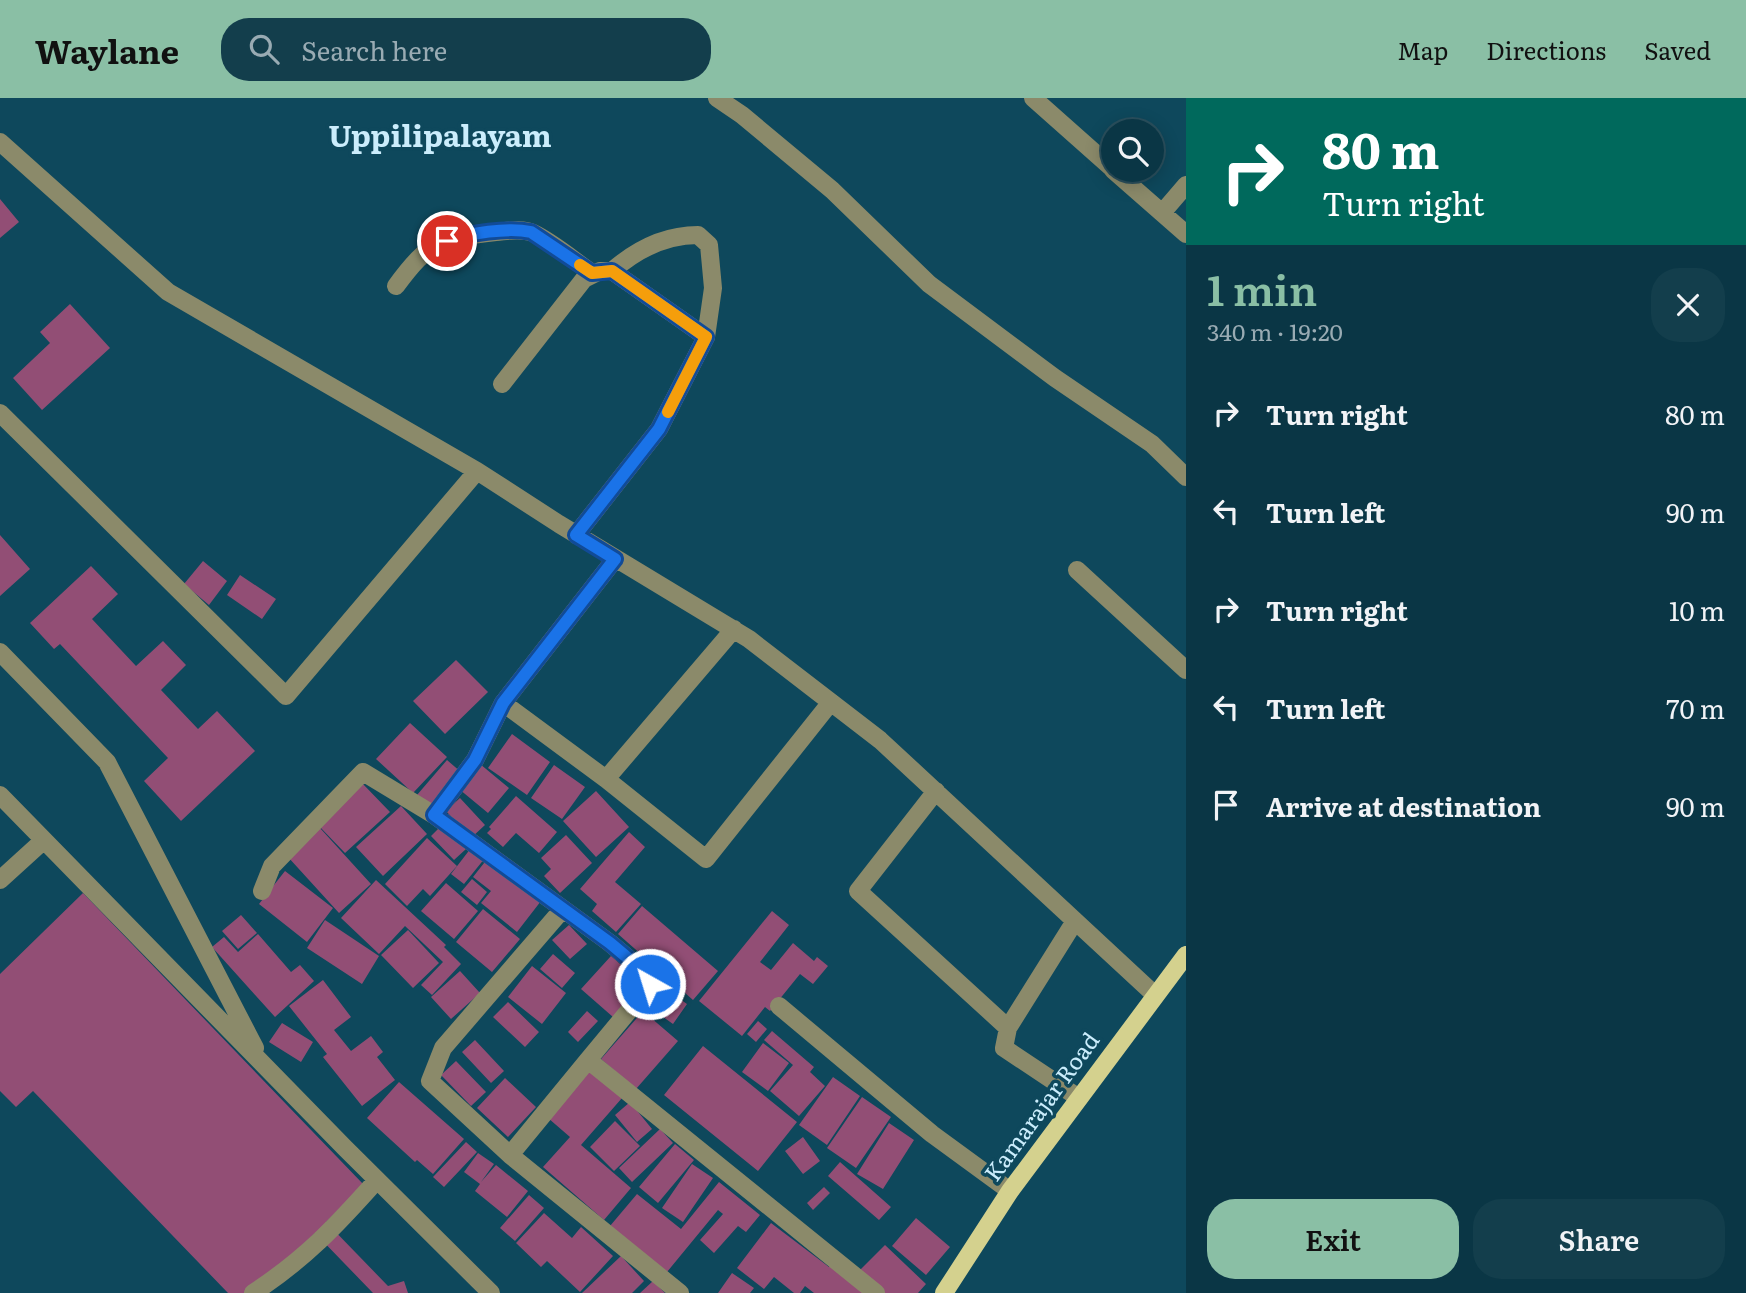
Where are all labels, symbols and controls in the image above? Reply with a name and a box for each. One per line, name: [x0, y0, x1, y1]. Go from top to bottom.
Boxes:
search box: [221, 18, 711, 81]
text: Waylane: [35, 25, 179, 74]
icon: search: [245, 30, 283, 68]
text: Search here: [301, 30, 447, 69]
text: Map: [1397, 32, 1448, 67]
text: Directions: [1486, 32, 1606, 67]
text: Saved: [1644, 32, 1711, 67]
text: 80 m: [1322, 111, 1440, 184]
district label: Uppilipalayam: [328, 112, 552, 156]
map controls: [1101, 119, 1164, 182]
button: search: [1101, 119, 1164, 182]
icon: right: [1207, 126, 1298, 217]
text: Turn right: [1322, 178, 1484, 226]
pin: [417, 211, 477, 271]
icon: arrive: [428, 222, 466, 260]
text: 1 min: [1207, 257, 1317, 319]
button: close: [1651, 268, 1725, 342]
text: 340 m · 19:20: [1207, 314, 1343, 348]
icon: right: [1207, 394, 1245, 432]
text: Turn right: [1266, 394, 1408, 433]
text: 80 m: [1665, 394, 1725, 433]
icon: left: [1207, 492, 1245, 530]
text: Turn left: [1266, 492, 1385, 531]
text: 90 m: [1666, 492, 1725, 531]
icon: right: [1207, 590, 1245, 628]
text: Turn right: [1266, 590, 1408, 629]
text: 10 m: [1669, 590, 1725, 629]
icon: left: [1207, 688, 1245, 726]
text: Turn left: [1266, 688, 1385, 727]
text: 70 m: [1666, 688, 1725, 727]
icon: arrive: [1207, 786, 1245, 824]
text: Arrive at destination: [1266, 786, 1541, 825]
text: 90 m: [1666, 786, 1725, 825]
position arrow: [613, 947, 687, 1021]
street label: Kamarajar Road: [975, 1024, 1106, 1187]
button: Exit: [1207, 1199, 1459, 1279]
button: Share: [1473, 1199, 1725, 1279]

